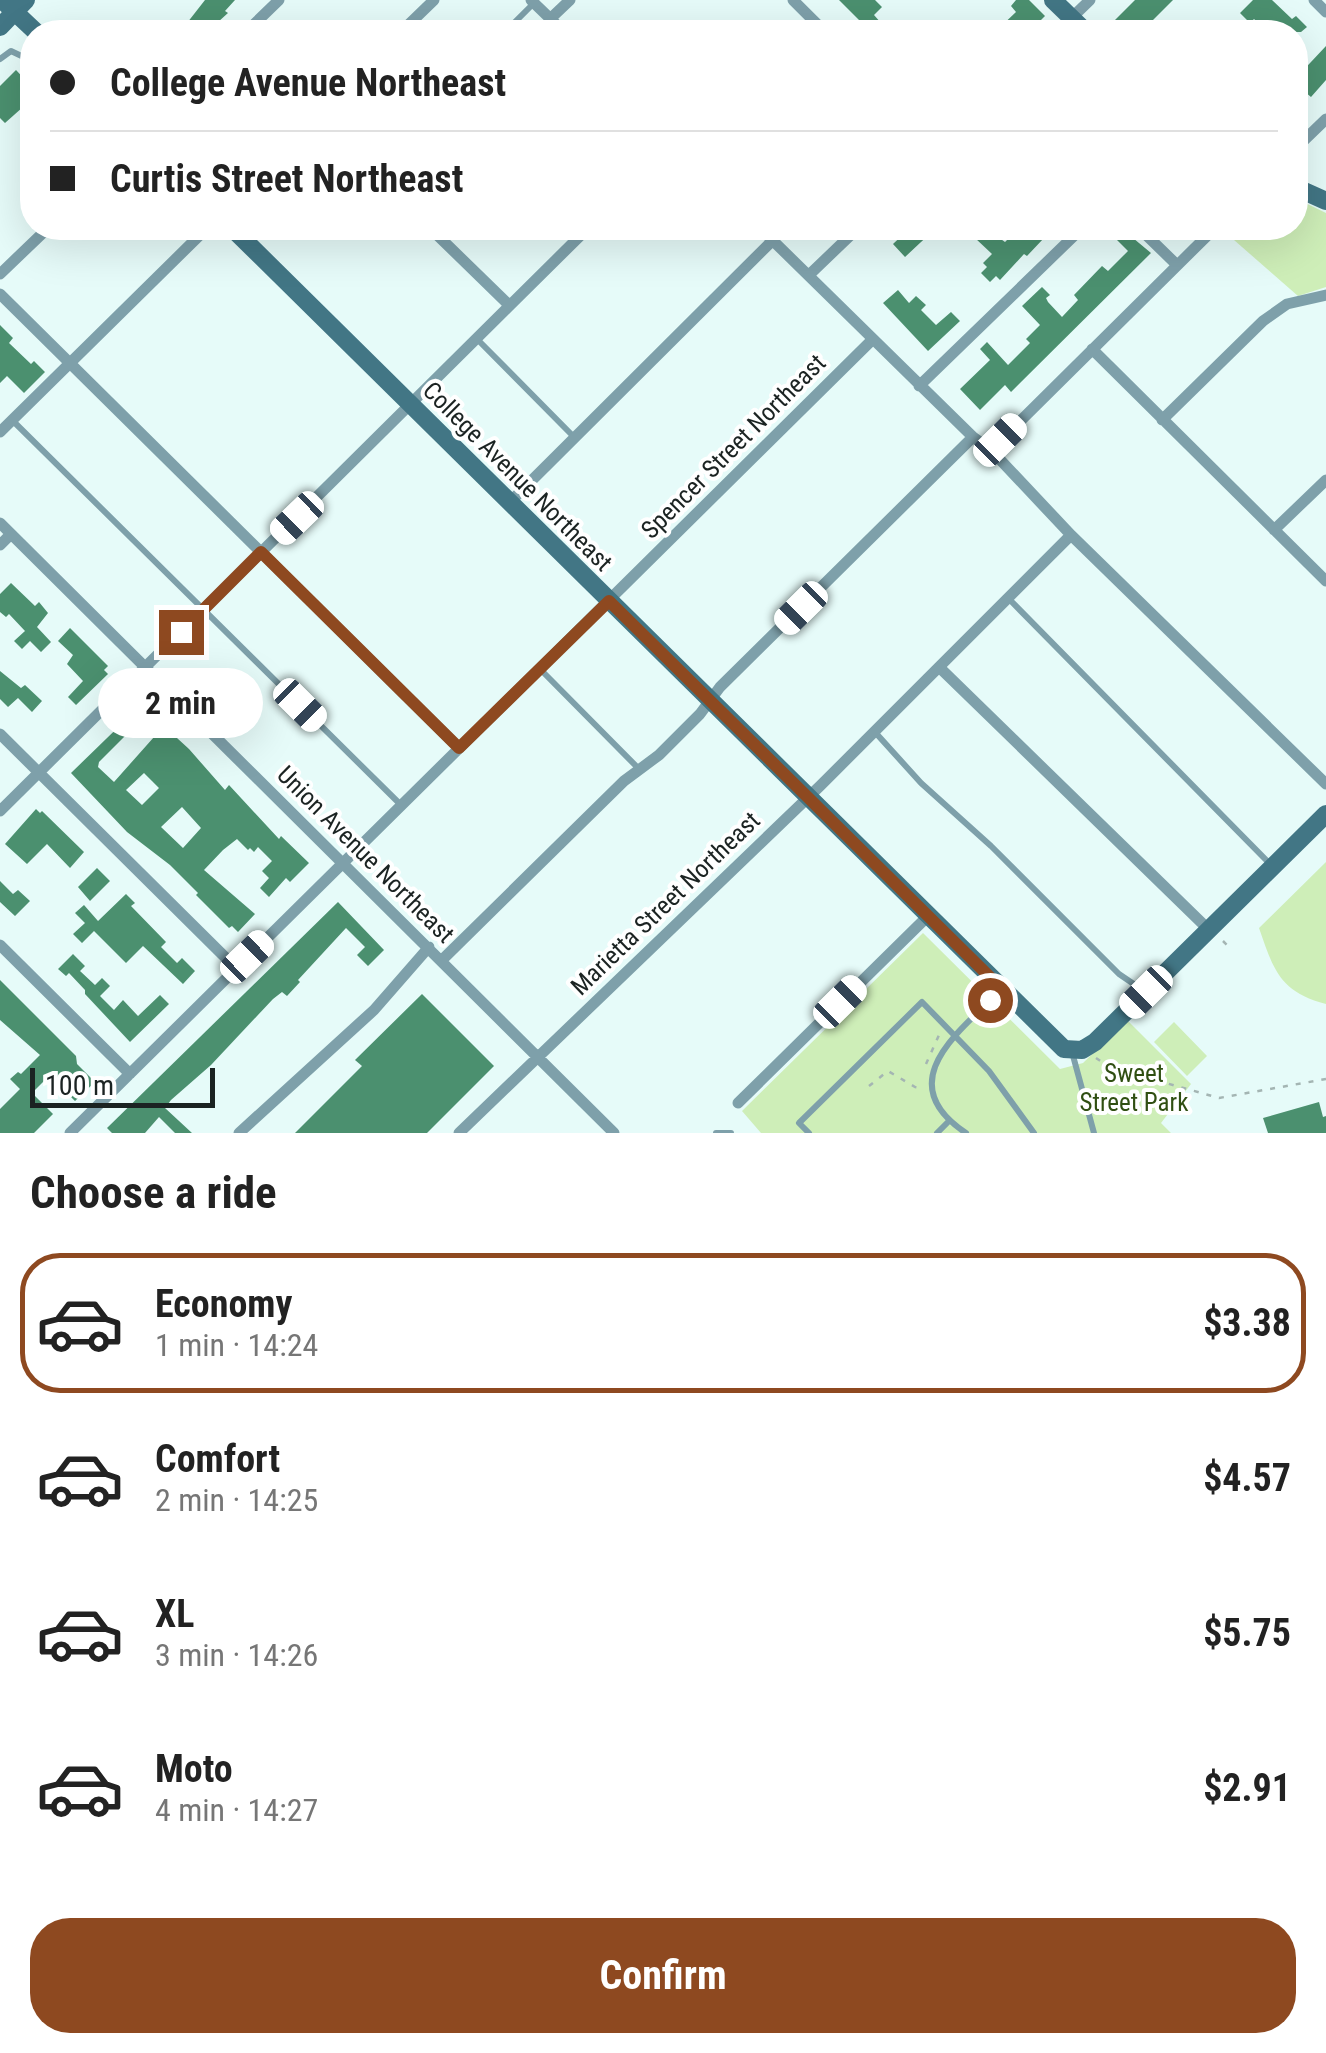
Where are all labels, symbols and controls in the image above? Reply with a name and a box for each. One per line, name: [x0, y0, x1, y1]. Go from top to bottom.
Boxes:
text: College Avenue Northeast: [110, 61, 506, 105]
text: Curtis Street Northeast: [110, 157, 463, 201]
street label: Spencer Street Northeast: [635, 348, 831, 544]
street label: College Avenue Northeast: [417, 376, 618, 577]
car: [968, 408, 1032, 472]
car: [265, 486, 329, 550]
car: [769, 576, 833, 640]
route end: [159, 610, 204, 655]
callout: 2 min: [99, 667, 264, 737]
car: [268, 673, 332, 737]
text: 2 min: [145, 684, 216, 722]
street label: Union Avenue Northeast: [271, 760, 460, 949]
street label: Marietta Street Northeast: [565, 806, 766, 1001]
car: [215, 925, 279, 989]
car: [1114, 960, 1178, 1024]
car: [808, 970, 872, 1034]
route start: [968, 978, 1013, 1023]
park label: Sweet Street Park: [1080, 1059, 1189, 1117]
scale bar: [30, 1063, 215, 1108]
text: 100 m: [45, 1069, 114, 1102]
text: Choose a ride: [30, 1166, 277, 1219]
icon: car: [35, 1278, 125, 1368]
text: Economy: [155, 1282, 292, 1326]
text: $3.38: [1203, 1301, 1291, 1345]
text: 1 min · 14:24: [155, 1326, 318, 1364]
icon: car: [35, 1433, 125, 1523]
text: Comfort: [155, 1437, 280, 1481]
text: $4.57: [1203, 1456, 1291, 1500]
text: 2 min · 14:25: [155, 1481, 318, 1519]
icon: car: [35, 1588, 125, 1678]
text: XL: [155, 1592, 194, 1636]
text: $5.75: [1203, 1611, 1291, 1655]
text: 3 min · 14:26: [155, 1636, 318, 1674]
icon: car: [35, 1743, 125, 1833]
text: Moto: [155, 1747, 233, 1791]
text: $2.91: [1203, 1766, 1291, 1810]
text: 4 min · 14:27: [155, 1791, 318, 1829]
button: Confirm: [30, 1918, 1296, 2033]

